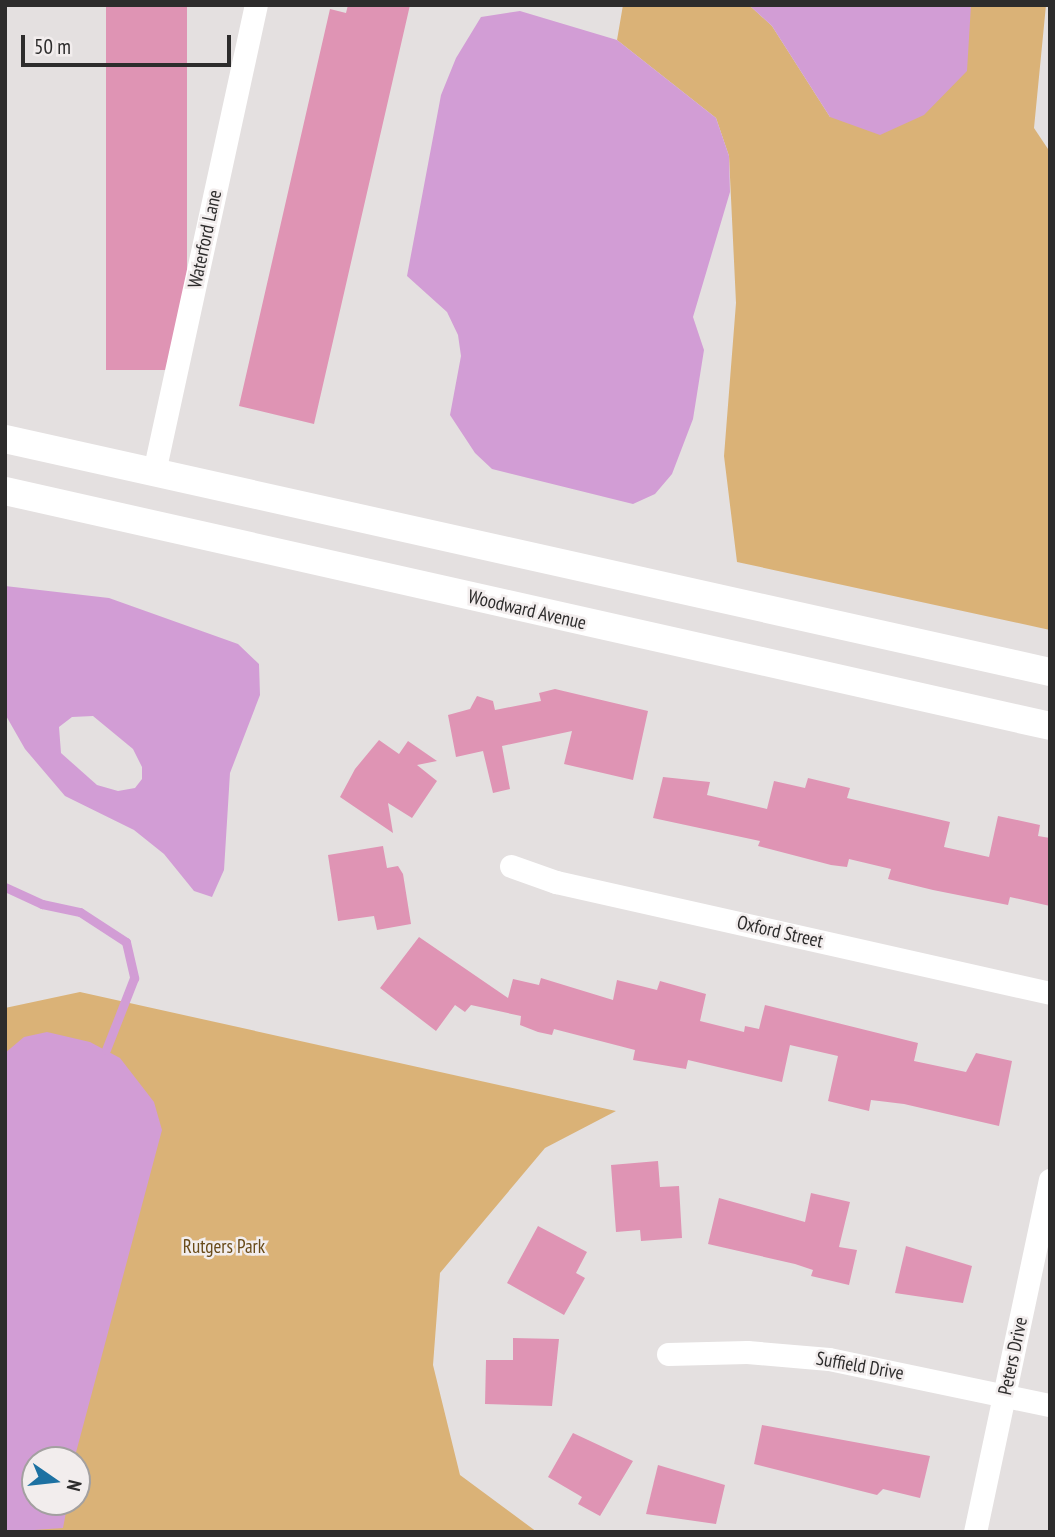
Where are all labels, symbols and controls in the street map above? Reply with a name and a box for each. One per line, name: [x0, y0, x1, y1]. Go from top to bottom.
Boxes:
scale bar: [24, 21, 234, 65]
text: 50 m: [34, 33, 71, 60]
street label: Waterford Lane: [183, 188, 227, 290]
street label: Woodward Avenue: [465, 585, 589, 635]
street label: Oxford Street: [735, 911, 825, 953]
park label: Rutgers Park: [183, 1236, 265, 1258]
street label: Peters Drive: [994, 1315, 1032, 1397]
street label: Suffield Drive: [814, 1347, 906, 1385]
north arrow: [21, 1446, 91, 1516]
text: N: [62, 1478, 87, 1493]

